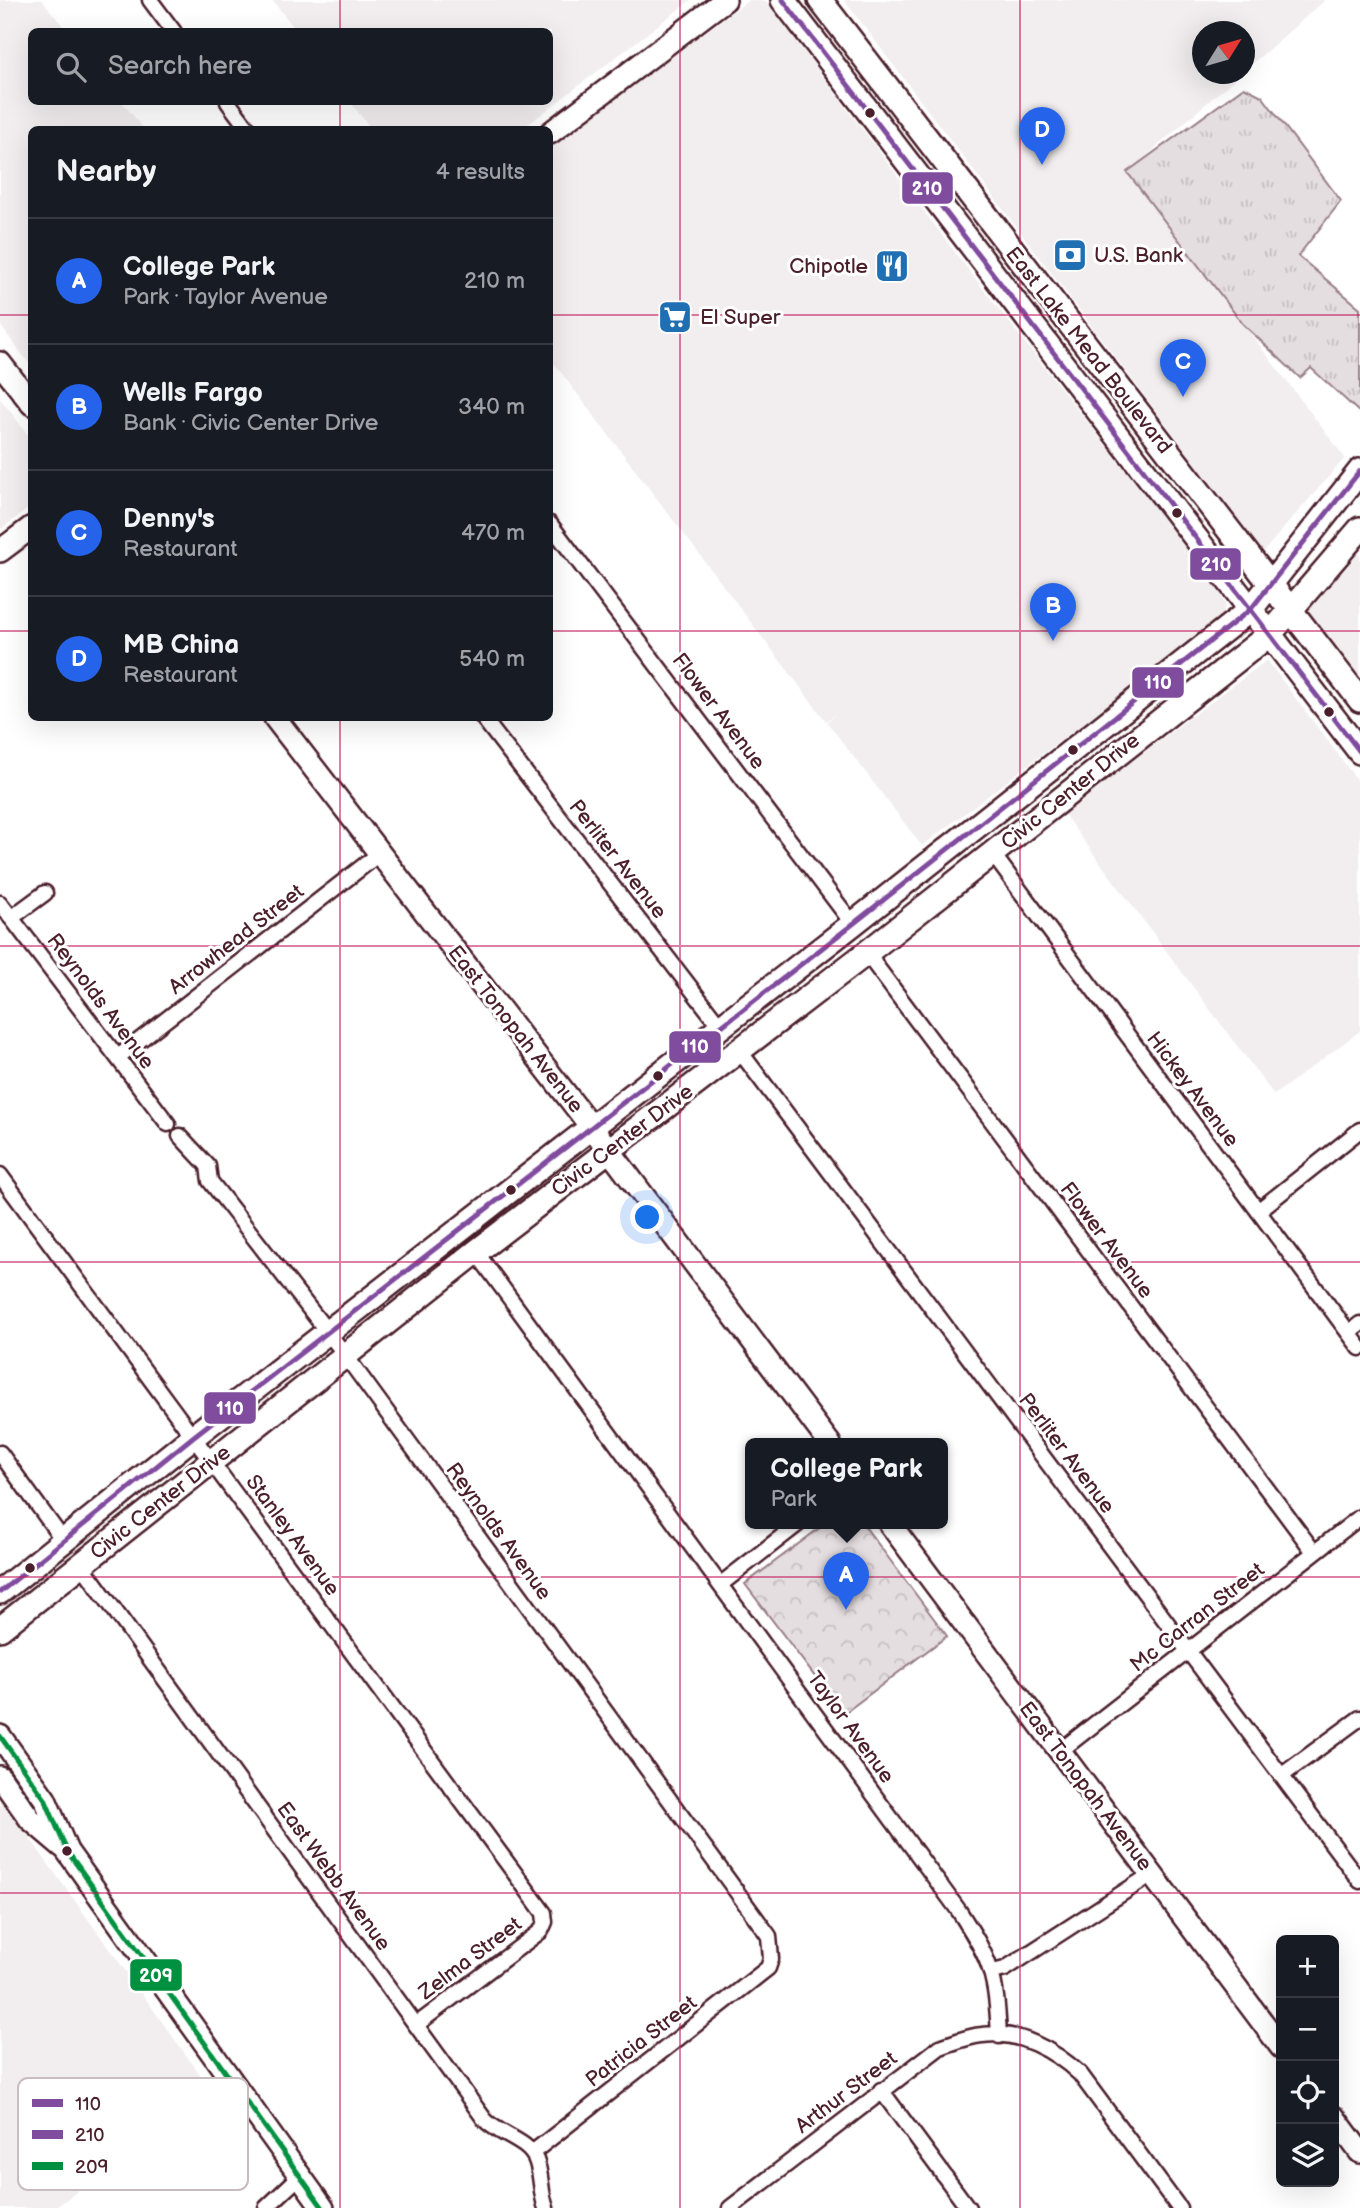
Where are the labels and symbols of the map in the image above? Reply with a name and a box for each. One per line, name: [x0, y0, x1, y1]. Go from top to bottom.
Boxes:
north arrow: [1192, 21, 1255, 84]
unlabelled marker: [863, 106, 877, 120]
pin: D: [1019, 107, 1065, 165]
line badge: 210: [901, 171, 954, 205]
text: 210: [912, 178, 942, 201]
bank icon: U.S. Bank: [1051, 236, 1089, 274]
street label: East Lake Mead Boulevard: [1000, 242, 1177, 459]
place label: U.S. Bank: [1094, 243, 1184, 268]
restaurant icon: Chipotle: [873, 247, 911, 285]
place label: Chipotle: [789, 254, 868, 279]
supermarket icon: El Super: [656, 298, 694, 336]
place label: El Super: [700, 305, 781, 330]
pin: C: [1160, 339, 1206, 397]
unlabelled marker: [1170, 506, 1184, 520]
line badge: 210: [1189, 547, 1242, 581]
text: 210: [1201, 554, 1231, 577]
pin: B: [1030, 583, 1076, 641]
street label: Flower Avenue: [667, 648, 770, 774]
line badge: 110: [1131, 666, 1185, 699]
text: 110: [1144, 672, 1172, 695]
unlabelled marker: [1322, 705, 1336, 719]
street label: Civic Center Drive: [996, 728, 1145, 855]
unlabelled marker: [1066, 743, 1080, 757]
street label: Perliter Avenue: [563, 795, 672, 924]
street label: Arrowhead Street: [164, 879, 309, 1000]
street label: Reynolds Avenue: [41, 928, 160, 1074]
street label: East Tonopah Avenue: [442, 941, 589, 1118]
street label: Hickey Avenue: [1141, 1027, 1244, 1152]
line badge: 110: [668, 1030, 722, 1064]
text: 110: [681, 1036, 709, 1059]
unlabelled marker: [651, 1069, 665, 1083]
street label: Civic Center Drive: [546, 1079, 698, 1202]
street label: Flower Avenue: [1055, 1177, 1158, 1303]
unlabelled marker: [504, 1183, 518, 1197]
your location: [630, 1200, 664, 1234]
street label: Perliter Avenue: [1013, 1388, 1120, 1518]
line badge: 110: [203, 1391, 257, 1425]
text: 110: [216, 1398, 244, 1421]
street label: Civic Center Drive: [85, 1440, 235, 1565]
street label: Reynolds Avenue: [440, 1458, 557, 1605]
street label: Stanley Avenue: [240, 1470, 345, 1601]
pin: A: [823, 1552, 869, 1610]
street label: Mc Carran Street: [1125, 1557, 1270, 1677]
unlabelled marker: [23, 1561, 37, 1575]
street label: Taylor Avenue: [802, 1667, 900, 1788]
street label: East Tonopah Avenue: [1014, 1697, 1157, 1876]
street label: East Webb Avenue: [271, 1797, 396, 1955]
unlabelled marker: [60, 1844, 74, 1858]
street label: Zelma Street: [413, 1911, 527, 2006]
line badge: 209: [129, 1958, 183, 1992]
text: 209: [139, 1965, 173, 1988]
street label: Patricia Street: [581, 1990, 702, 2093]
street label: Arthur Street: [791, 2046, 902, 2139]
legend: [18, 2078, 248, 2190]
text: 110: [75, 2093, 101, 2116]
text: 210: [75, 2124, 104, 2147]
text: 209: [75, 2156, 108, 2179]

